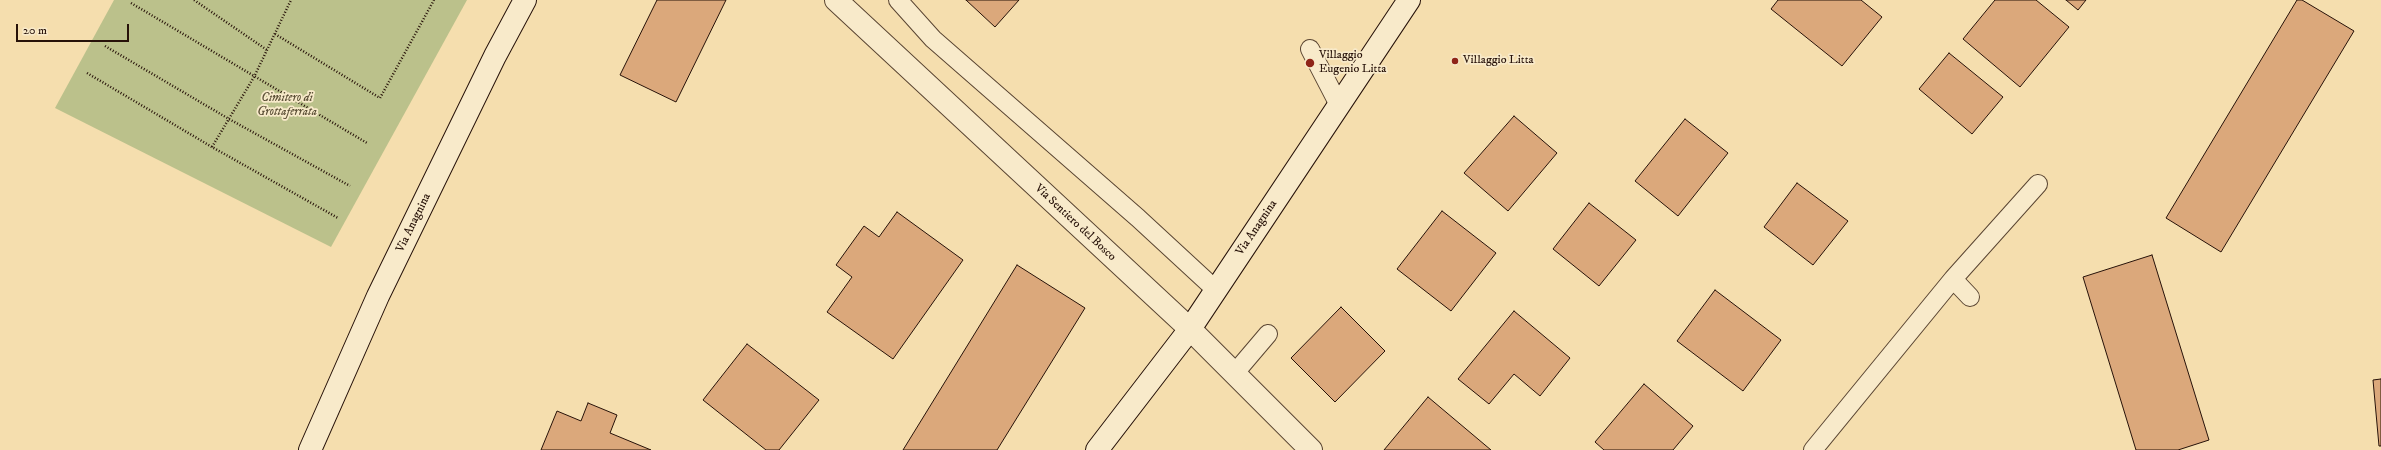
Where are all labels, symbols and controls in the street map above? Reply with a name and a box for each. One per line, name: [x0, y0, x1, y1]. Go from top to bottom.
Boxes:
scale bar: [18, 16, 131, 42]
text: 20 m: [23, 23, 47, 38]
place label: Villaggio Eugenio Litta: [1319, 49, 1386, 77]
place label: Villaggio Litta: [1463, 54, 1534, 68]
marker: Villaggio Litta: [1450, 56, 1460, 66]
marker: Villaggio Eugenio Litta: [1304, 57, 1316, 69]
park label: Cimitero di Grottaferrata: [257, 92, 317, 120]
street label: Via Sentiero del Bosco: [1031, 182, 1119, 264]
street label: Via Anagnina: [394, 191, 434, 255]
street label: Via Anagnina: [1233, 198, 1281, 258]

